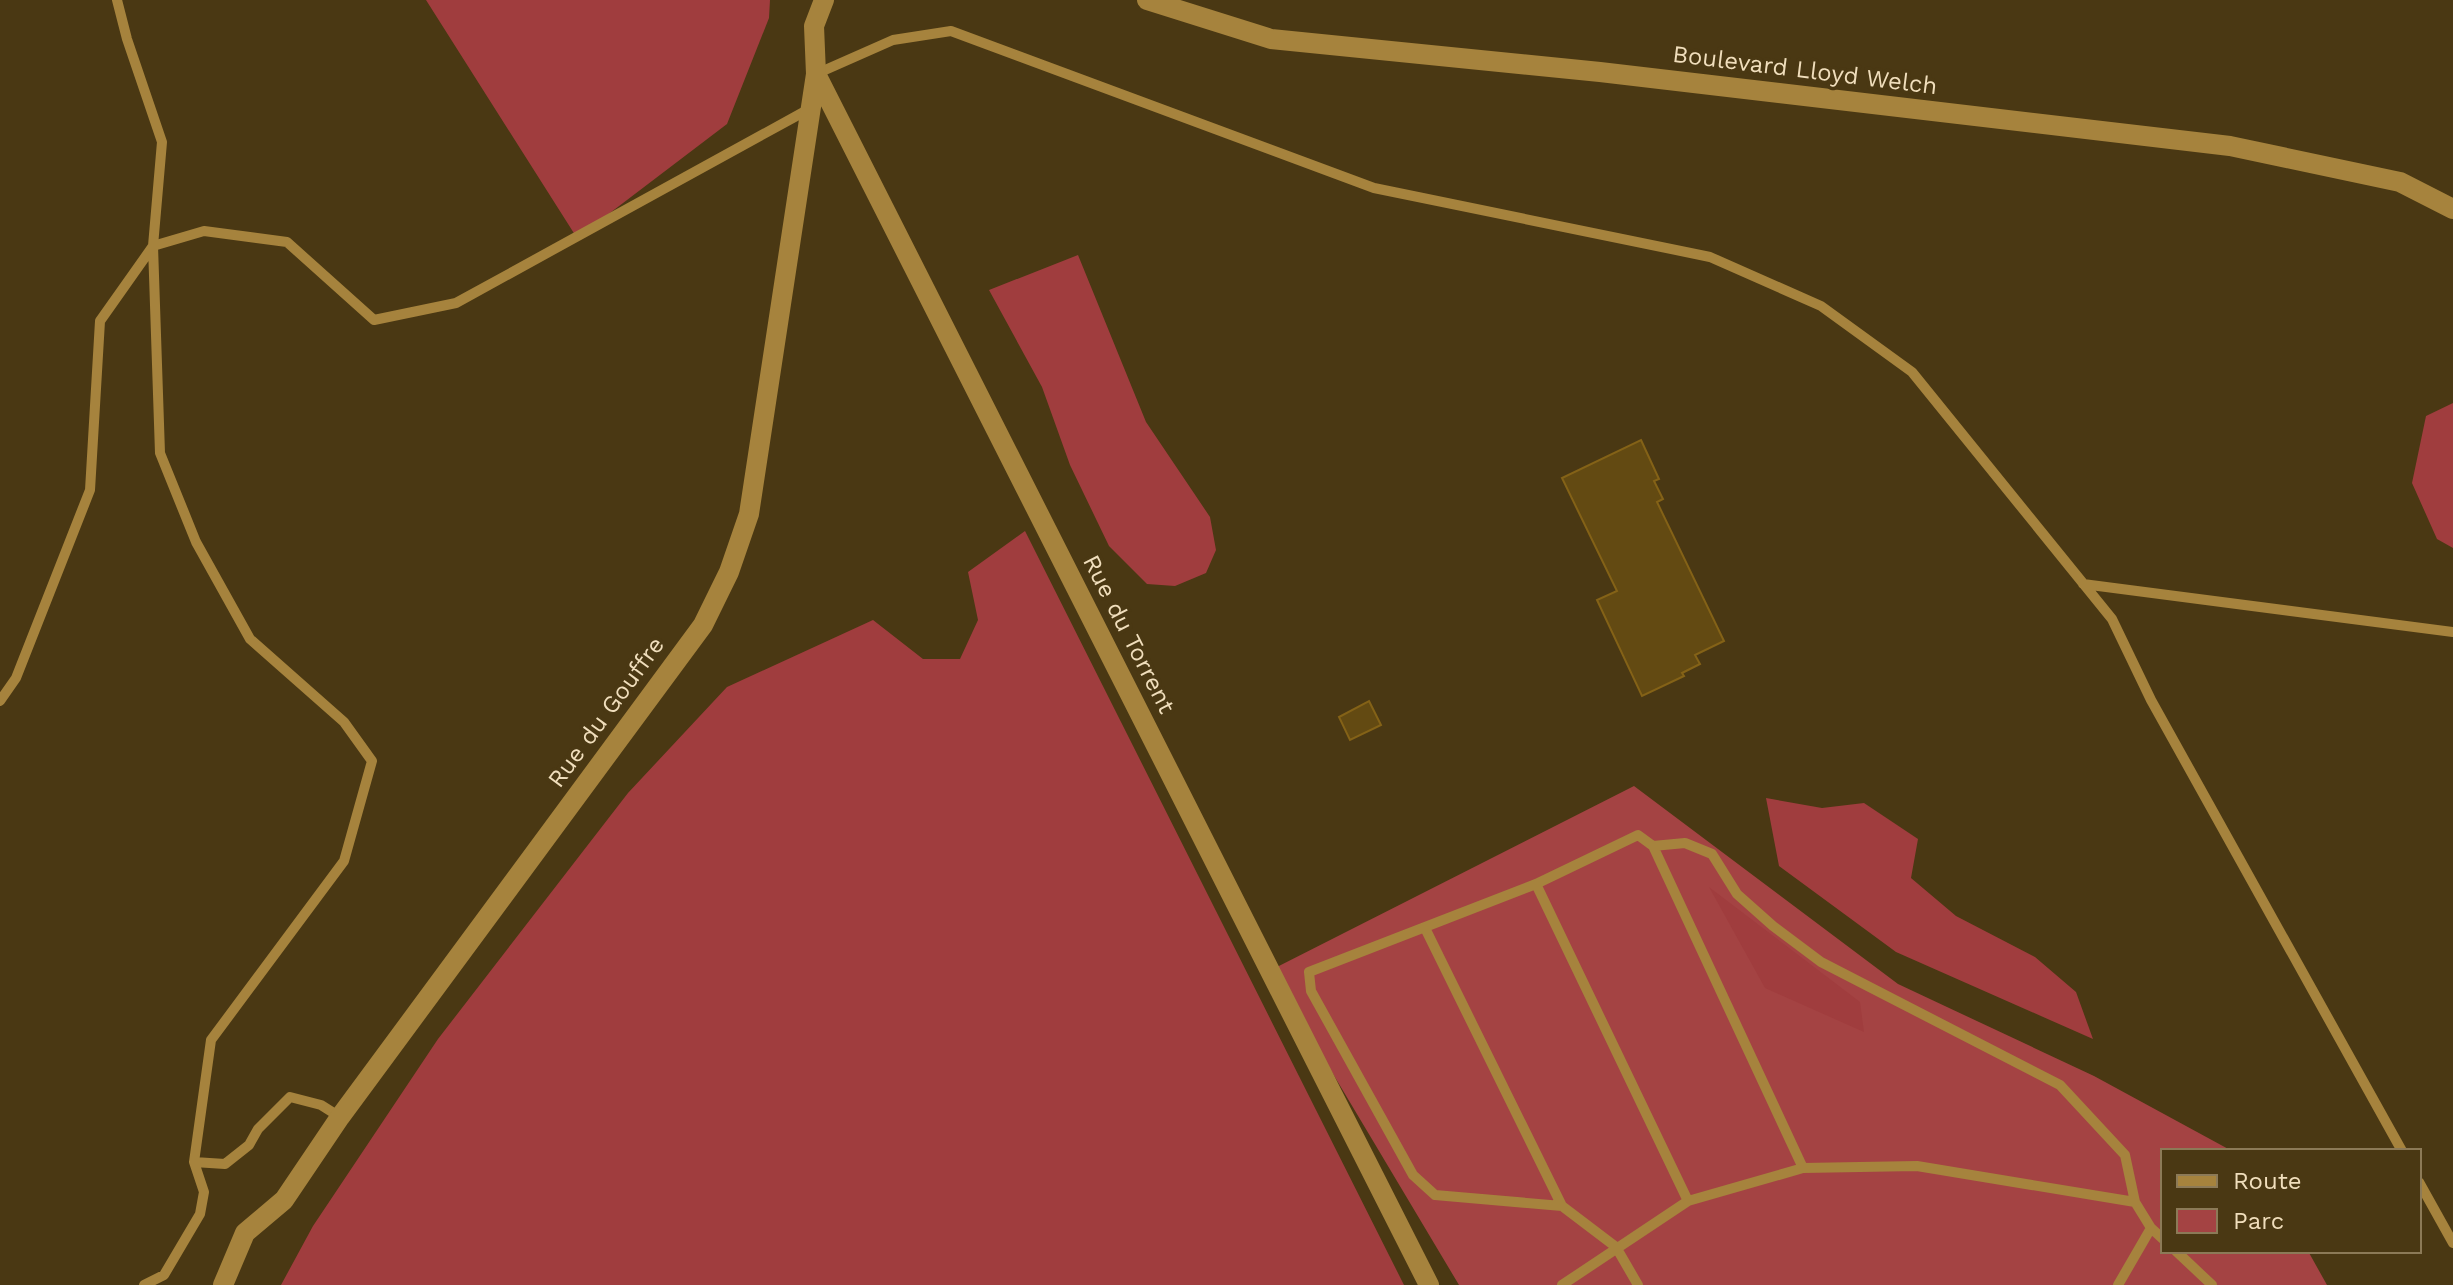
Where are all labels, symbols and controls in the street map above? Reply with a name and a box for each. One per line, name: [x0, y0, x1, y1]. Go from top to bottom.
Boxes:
street label: Boulevard Lloyd Welch: [1671, 40, 1939, 100]
street label: Rue du Torrent: [1077, 550, 1181, 718]
street label: Rue du Gouffre: [542, 631, 670, 793]
legend: [2161, 1149, 2421, 1253]
text: Route: [2233, 1167, 2302, 1195]
text: Parc: [2233, 1207, 2284, 1235]

